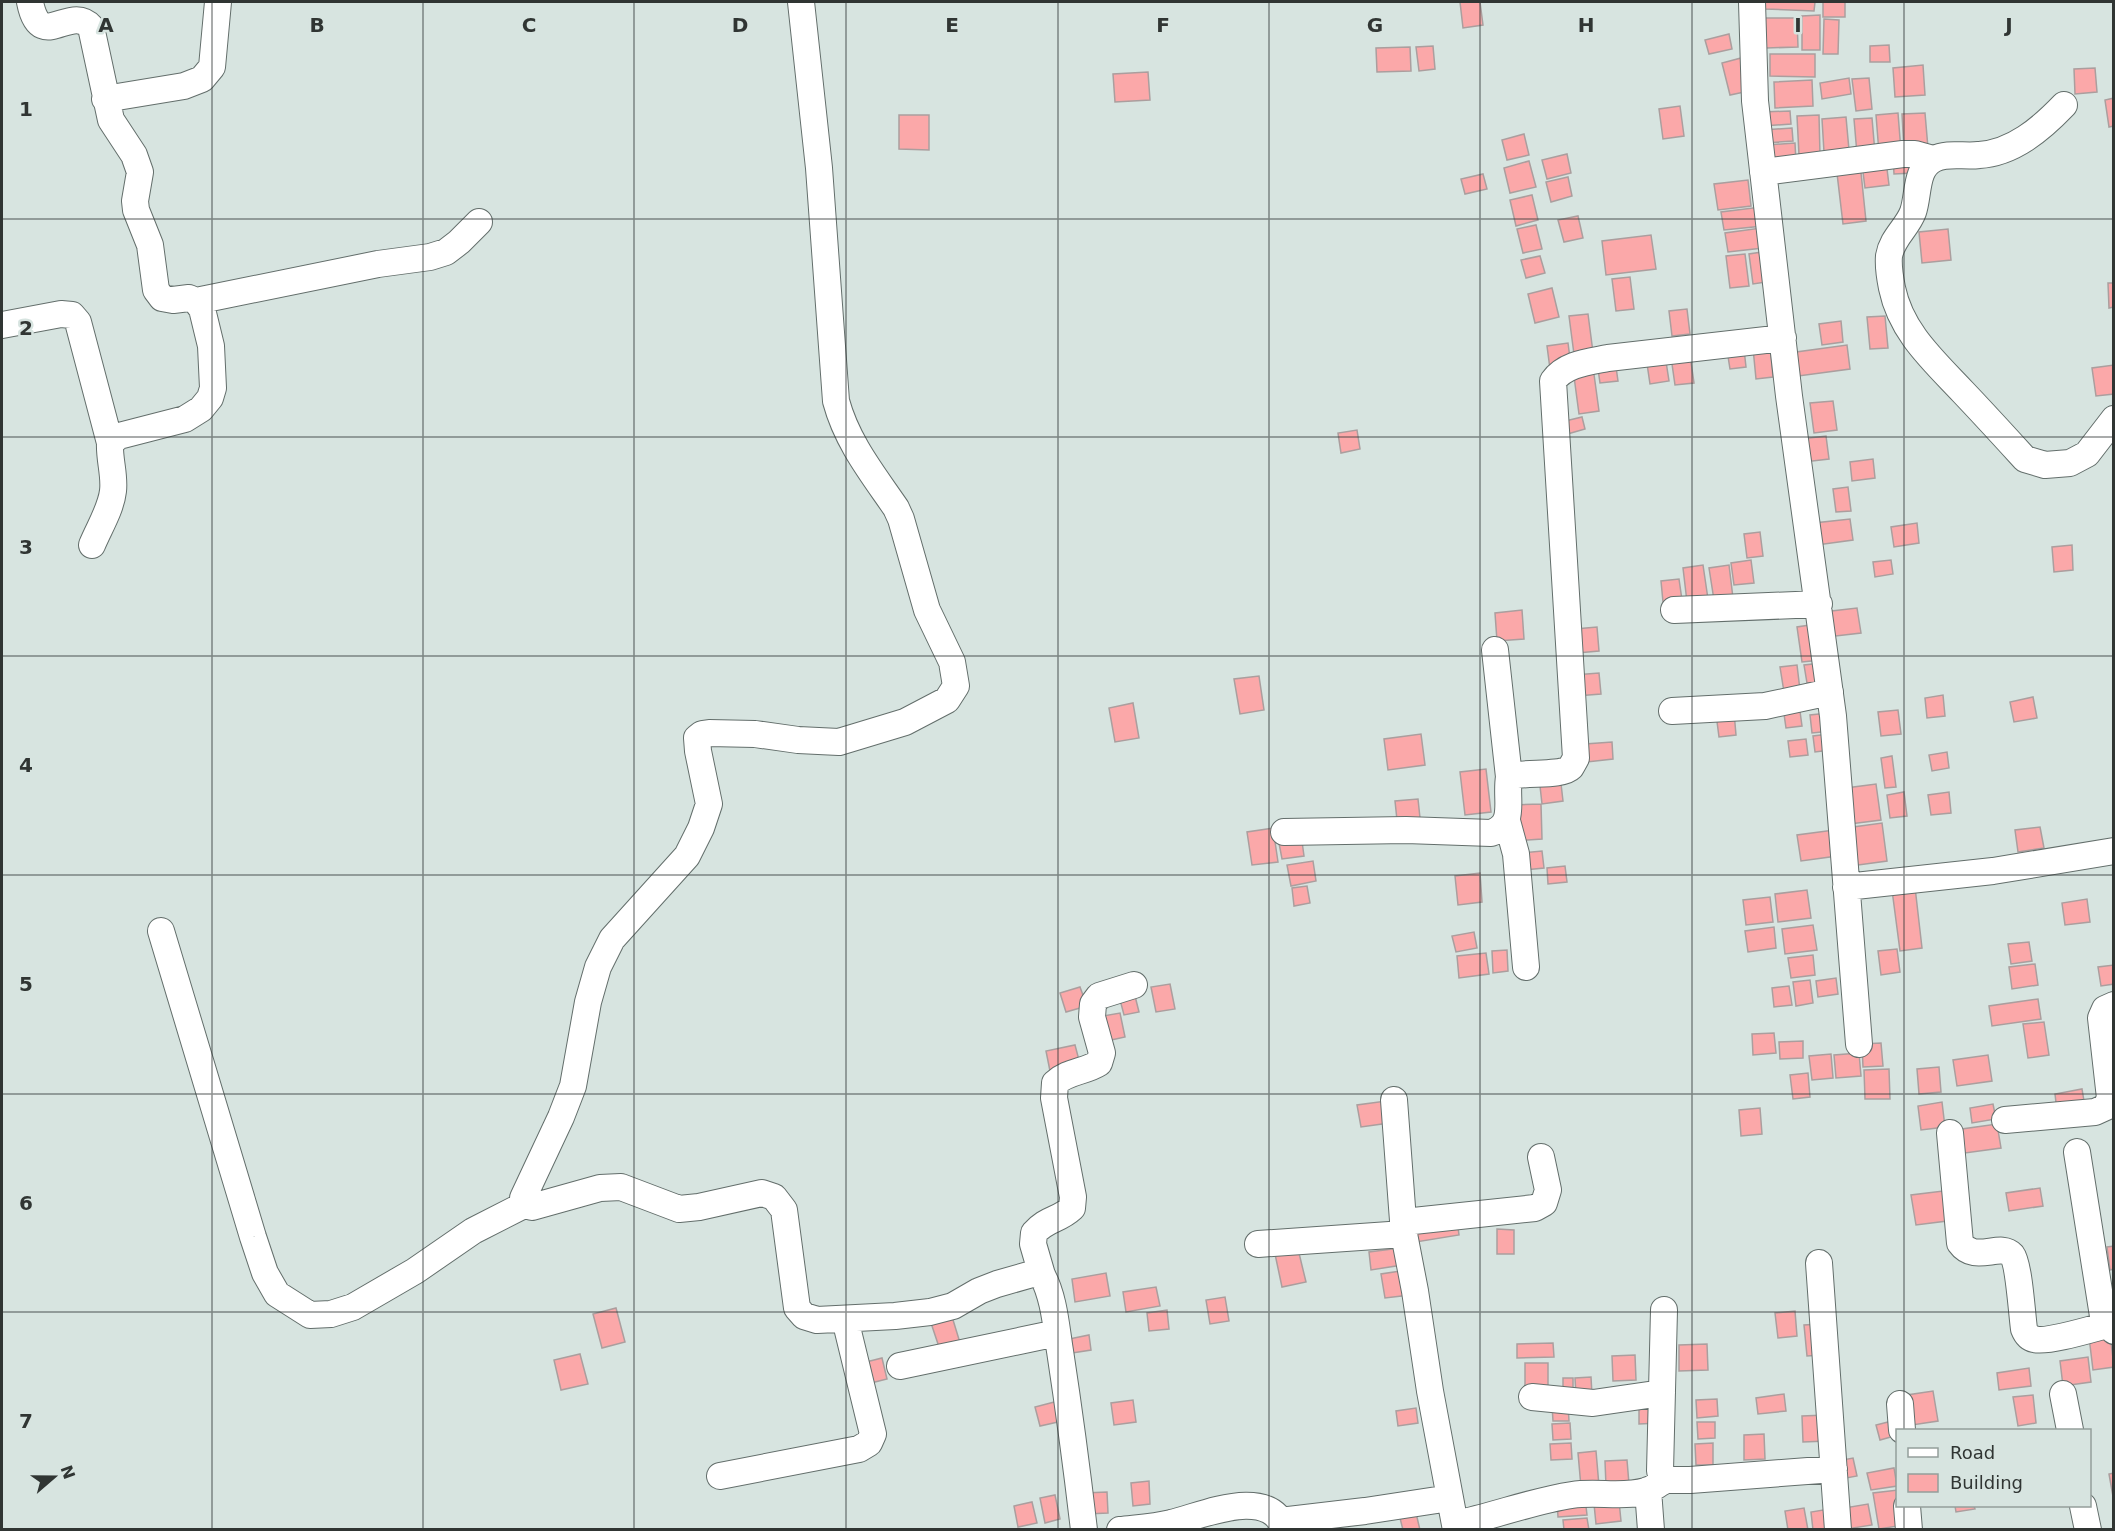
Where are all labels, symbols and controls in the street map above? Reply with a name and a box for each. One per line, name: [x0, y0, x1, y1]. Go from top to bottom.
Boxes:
text: A: [98, 13, 114, 37]
text: B: [309, 13, 325, 37]
text: C: [522, 13, 536, 37]
text: D: [732, 13, 748, 37]
text: E: [945, 13, 959, 37]
text: F: [1156, 13, 1170, 37]
text: G: [1367, 13, 1383, 37]
text: H: [1578, 13, 1594, 37]
text: I: [1794, 13, 1802, 37]
text: J: [2003, 13, 2013, 37]
text: 1: [19, 97, 33, 121]
text: 2: [19, 316, 33, 340]
text: 3: [19, 535, 33, 559]
text: 4: [19, 753, 33, 777]
text: 5: [19, 972, 33, 996]
text: 6: [19, 1191, 33, 1215]
text: 7: [19, 1409, 33, 1433]
legend: [1896, 1429, 2091, 1507]
text: Road: [1950, 1442, 1995, 1463]
north arrow: [24, 1447, 84, 1507]
text: N: [56, 1462, 79, 1482]
text: Building: [1950, 1472, 2023, 1493]

